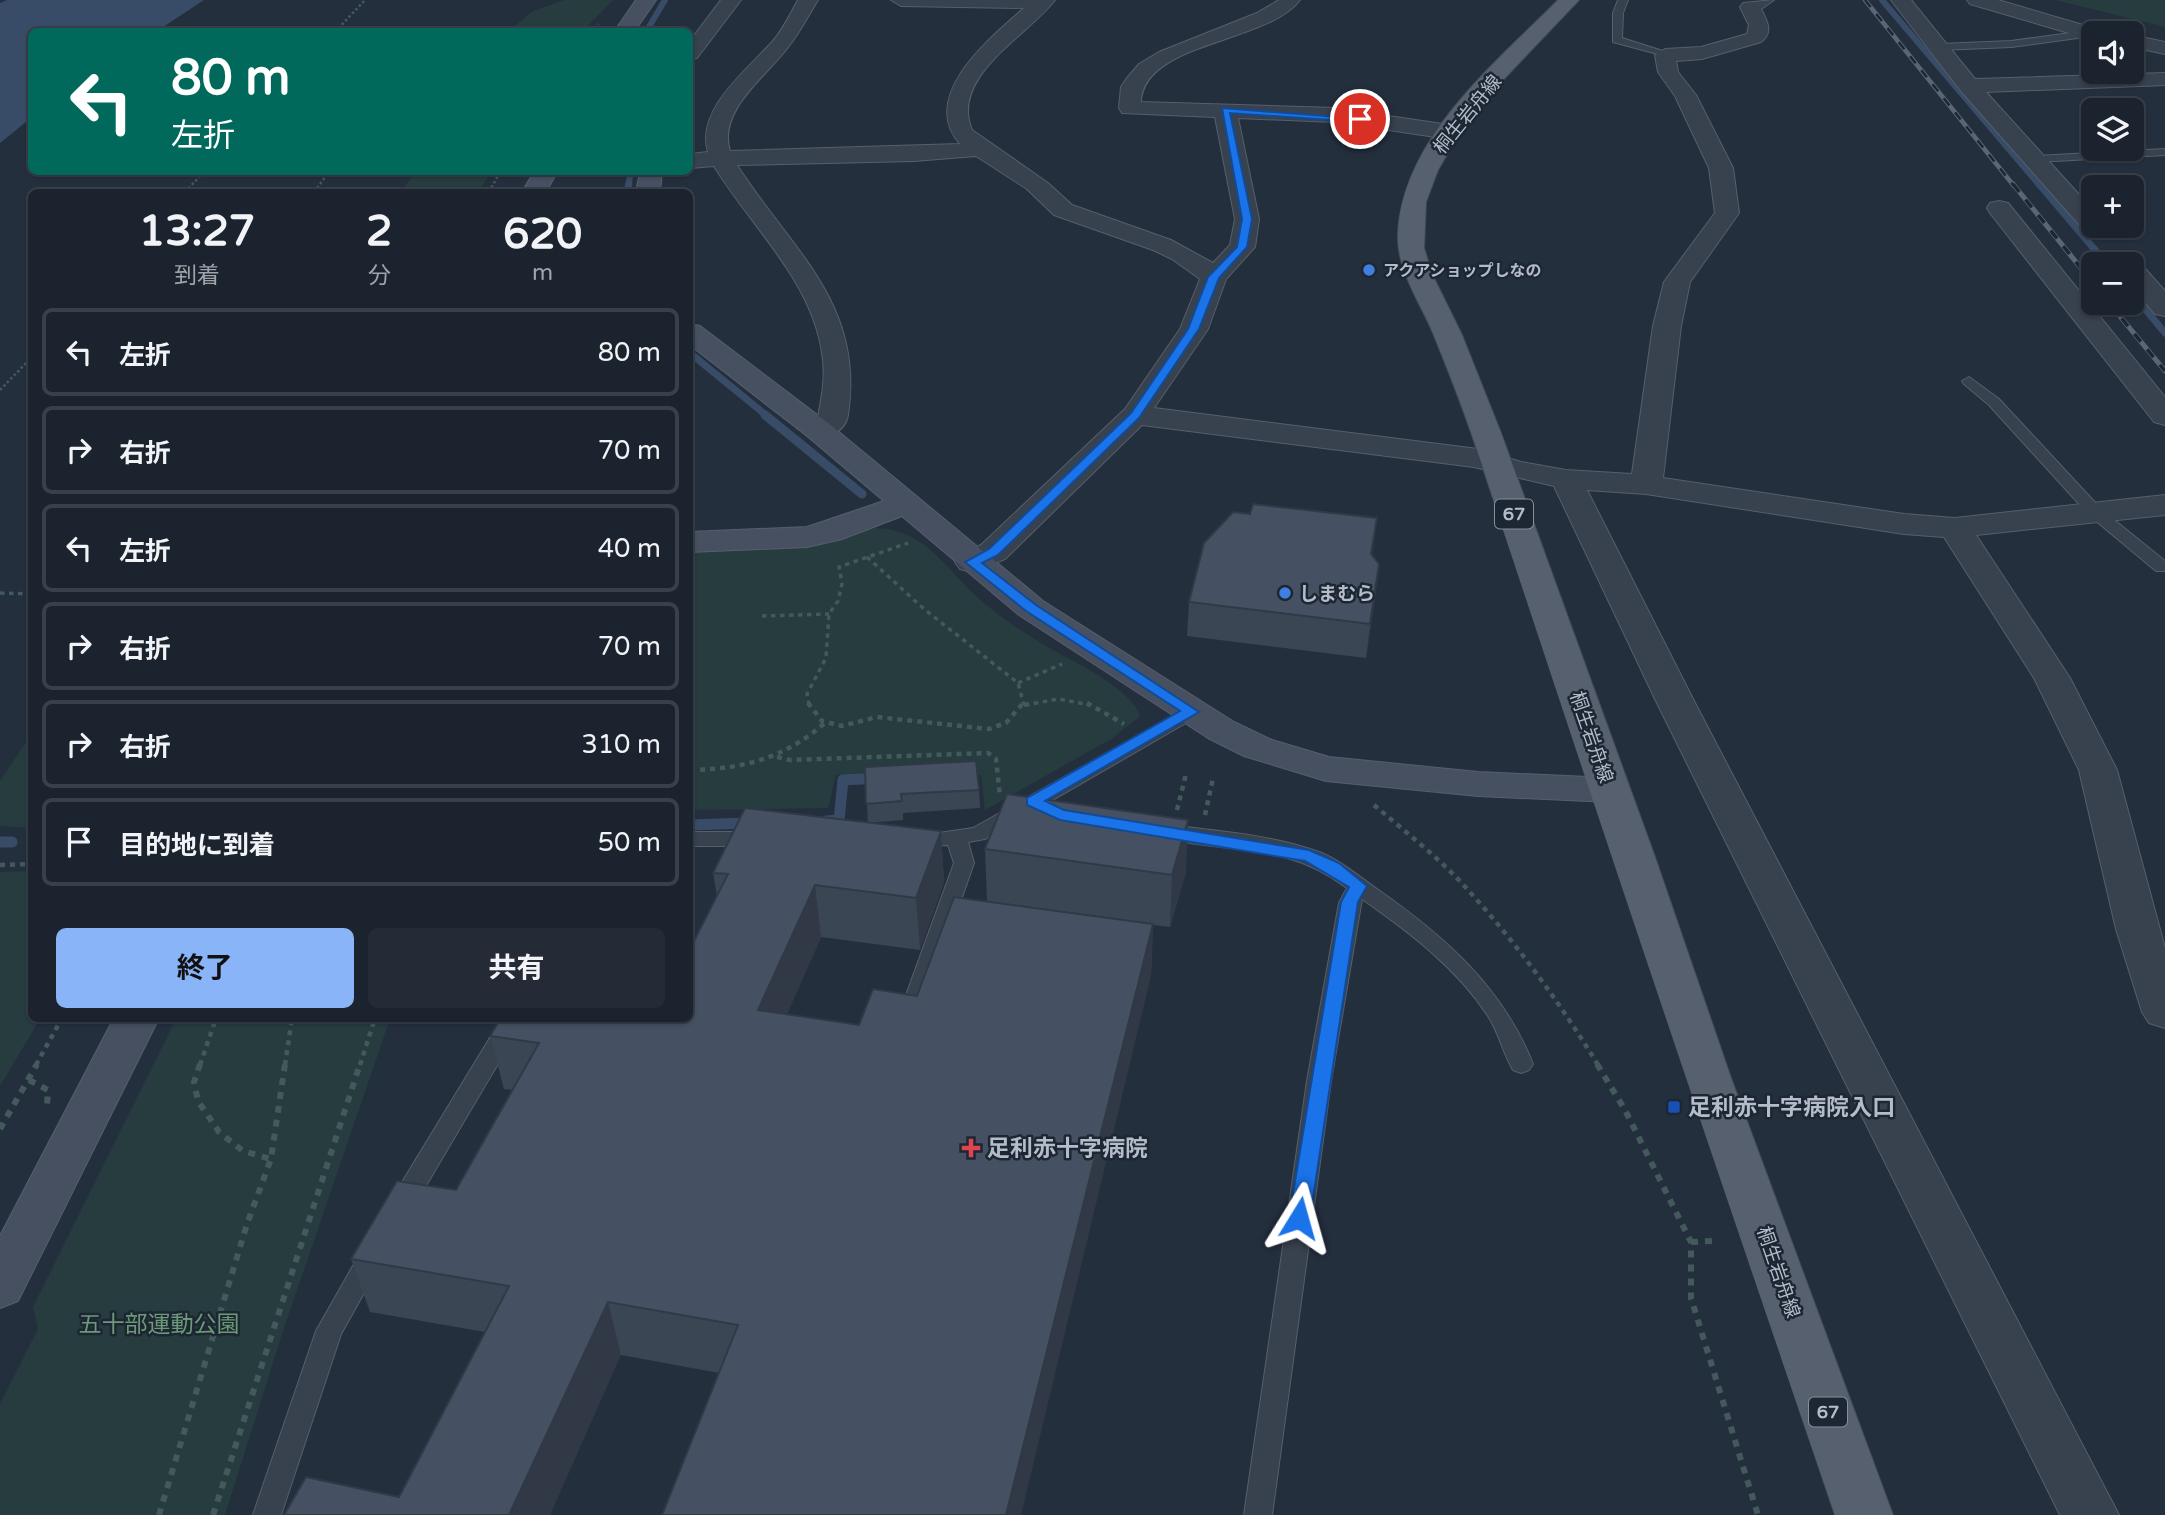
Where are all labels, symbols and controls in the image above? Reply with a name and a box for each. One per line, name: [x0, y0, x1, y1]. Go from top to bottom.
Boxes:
map controls: [2081, 21, 2144, 315]
button: sound: [2081, 21, 2144, 84]
text: 80 m: [171, 49, 290, 108]
icon: left: [56, 56, 147, 147]
street label: 桐生岩舟線: [1429, 71, 1506, 158]
pin: [1330, 89, 1390, 149]
button: layers: [2081, 98, 2144, 161]
icon: arrive: [1341, 100, 1379, 138]
text: 左折: [171, 117, 235, 155]
button: +: [2081, 175, 2144, 238]
text: 13:27: [139, 206, 255, 257]
text: 2: [366, 206, 392, 257]
text: 620: [503, 209, 582, 260]
button: −: [2081, 252, 2144, 315]
text: m: [532, 259, 553, 287]
place label: アクアショップしなの: [1383, 261, 1542, 281]
text: 到着: [174, 262, 220, 290]
text: 分: [368, 262, 391, 290]
marker: アクアショップしなの: [1361, 262, 1377, 278]
icon: left: [60, 333, 98, 371]
text: 80 m: [598, 337, 661, 368]
text: 左折: [119, 340, 171, 371]
icon: right: [60, 431, 98, 469]
text: 70 m: [598, 435, 661, 466]
text: 右折: [119, 438, 171, 469]
road number: 67: [1495, 500, 1533, 528]
icon: left: [60, 529, 98, 567]
text: 40 m: [598, 533, 661, 564]
text: 左折: [119, 536, 171, 567]
place label: しまむら: [1299, 583, 1375, 605]
marker: しまむら: [1277, 585, 1293, 601]
icon: right: [60, 627, 98, 665]
text: 70 m: [598, 631, 661, 662]
text: 右折: [119, 634, 171, 665]
street label: 桐生岩舟線: [1565, 689, 1617, 786]
icon: right: [60, 725, 98, 763]
text: 310 m: [581, 729, 661, 760]
text: 右折: [119, 732, 171, 763]
icon: arrive: [60, 823, 98, 861]
text: 50 m: [598, 827, 661, 858]
text: 目的地に到着: [119, 830, 275, 861]
button: 終了: [56, 928, 354, 1008]
button: 共有: [368, 928, 665, 1008]
place label: 足利赤十字病院入口: [1688, 1094, 1895, 1122]
marker: 足利赤十字病院入口: [1666, 1099, 1682, 1115]
place label: 足利赤十字病院: [987, 1135, 1148, 1163]
marker: 足利赤十字病院: [961, 1138, 981, 1158]
position arrow: [1262, 1181, 1336, 1255]
street label: 桐生岩舟線: [1752, 1224, 1804, 1321]
park label: 五十部運動公園: [79, 1311, 240, 1339]
road number: 67: [1809, 1398, 1847, 1427]

